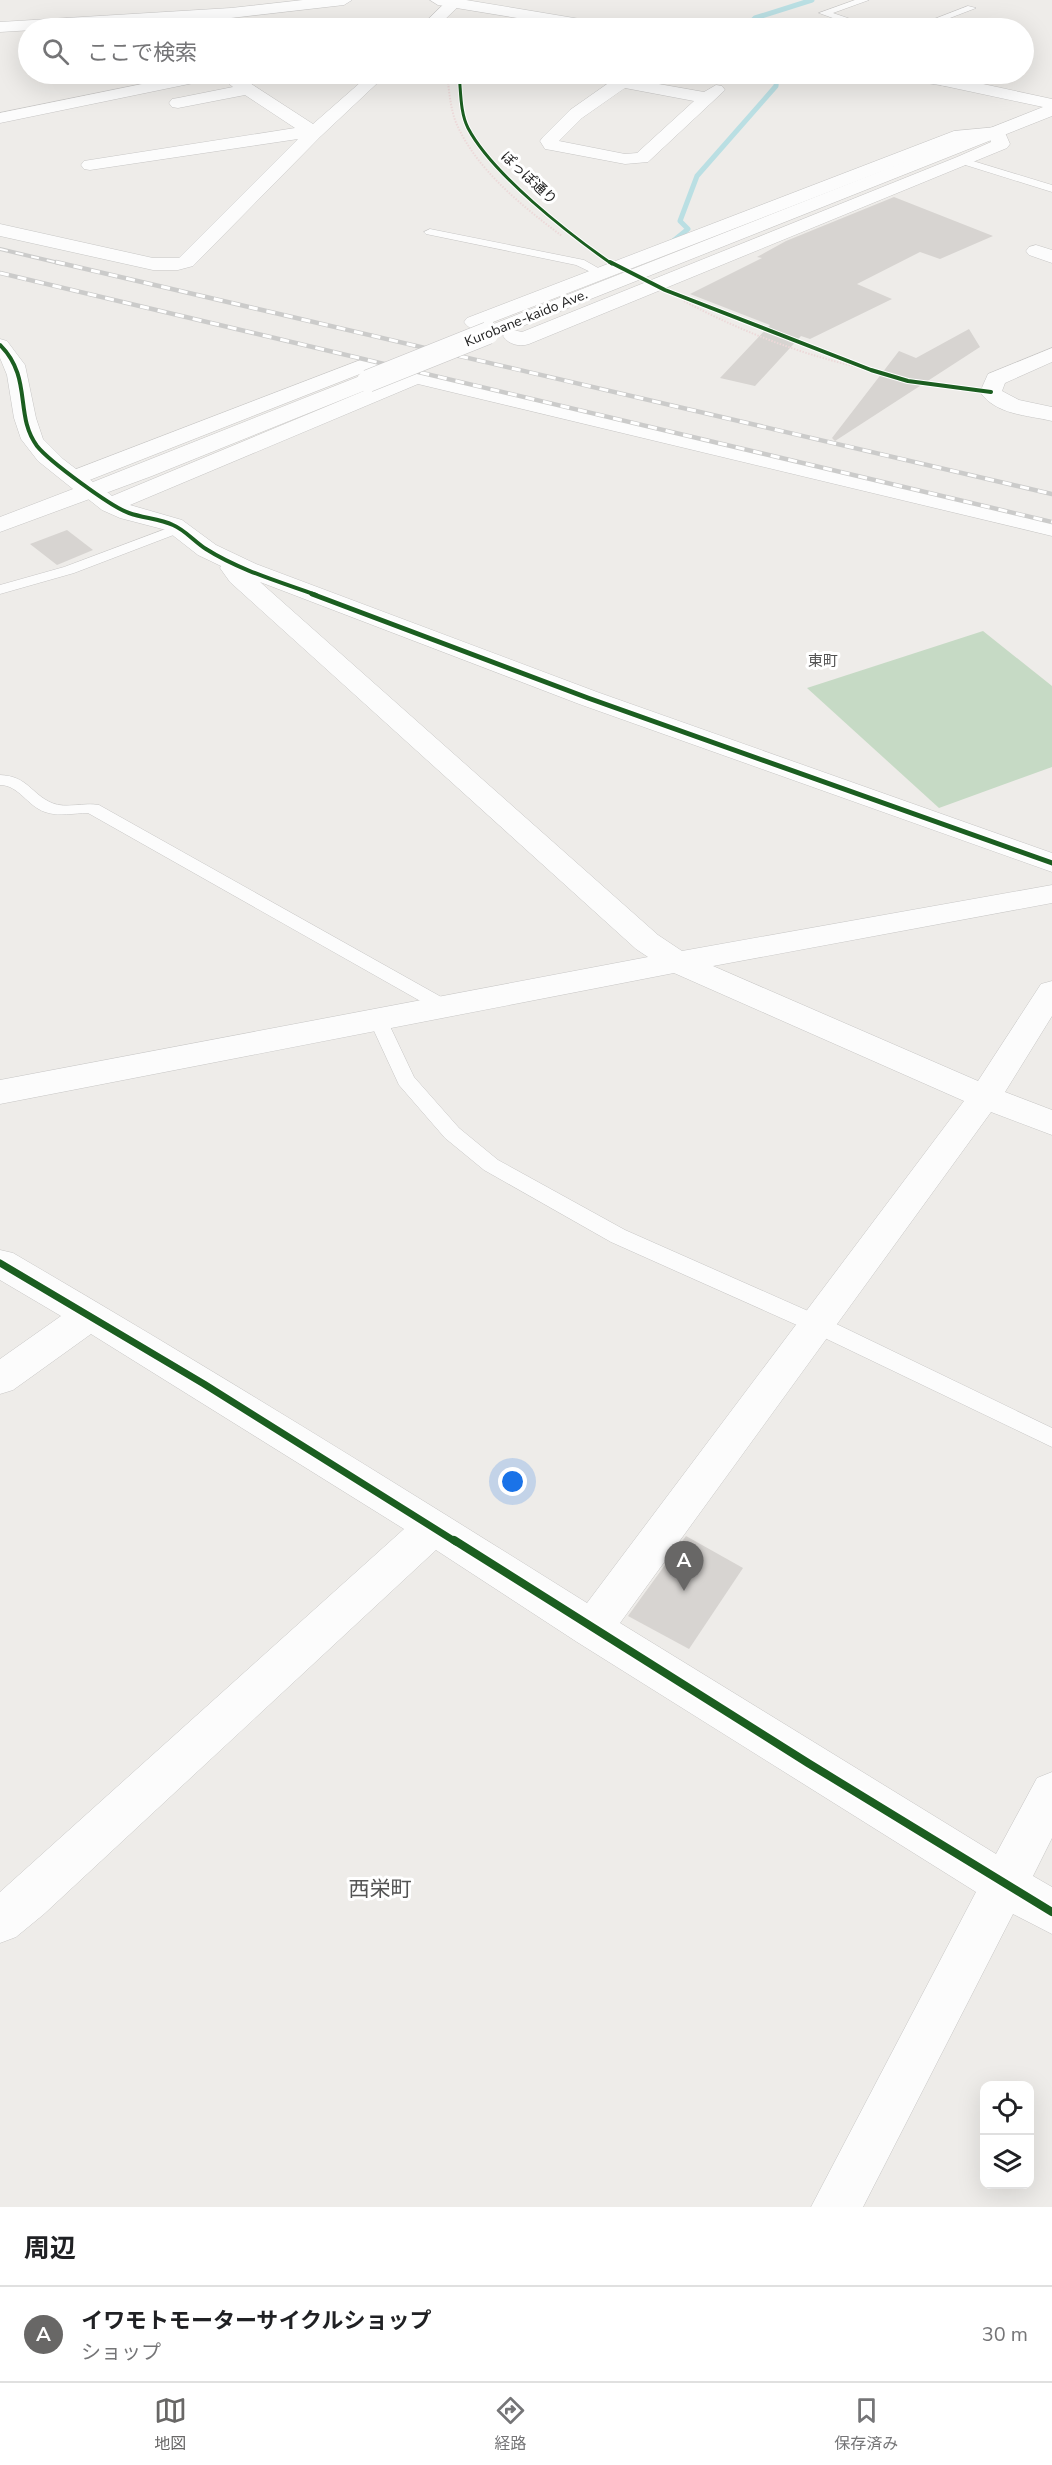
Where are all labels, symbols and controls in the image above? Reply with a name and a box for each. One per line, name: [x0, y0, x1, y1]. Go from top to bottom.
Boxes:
search box: [18, 18, 1034, 84]
icon: search: [39, 35, 72, 68]
text: ここで検索: [87, 38, 197, 68]
street label: ぽっぽ通り: [497, 147, 561, 209]
street label: Kurobane-kaido Ave.: [462, 285, 590, 351]
district label: 東町: [808, 651, 838, 671]
your location: [498, 1467, 527, 1496]
pin: A: [664, 1542, 704, 1591]
district label: 西栄町: [349, 1875, 412, 1903]
map controls: [980, 2081, 1034, 2189]
button: locate: [980, 2081, 1034, 2135]
button: layers: [980, 2135, 1034, 2189]
text: 周辺: [24, 2231, 76, 2266]
text: イワモトモーターサイクルショップ: [81, 2306, 431, 2336]
text: A: [36, 2321, 51, 2348]
text: 30 m: [982, 2321, 1028, 2348]
text: ショップ: [81, 2339, 161, 2366]
tab: 地図: [154, 2394, 187, 2455]
tab: 経路: [494, 2394, 527, 2455]
tab: 保存済み: [834, 2394, 898, 2455]

